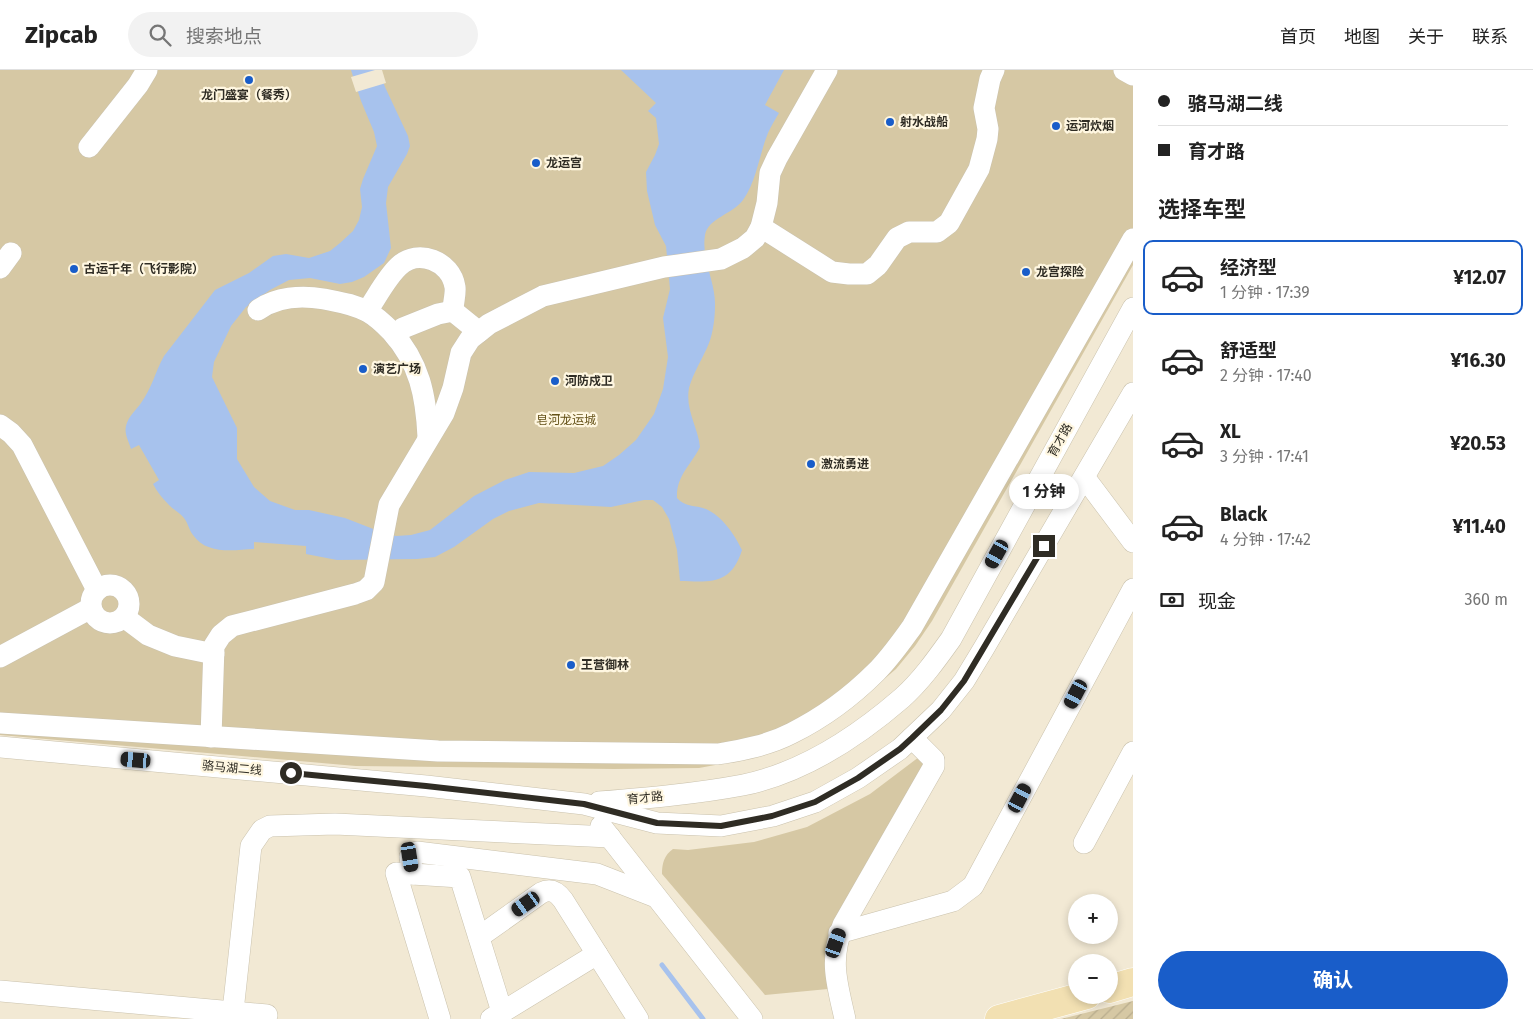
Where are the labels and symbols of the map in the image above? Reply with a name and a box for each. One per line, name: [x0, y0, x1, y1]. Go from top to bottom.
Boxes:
marker: 龙门盛宴（餐秀）: [243, 74, 255, 86]
place label: 龙门盛宴（餐秀）: [201, 88, 297, 102]
place label: 射水战船: [900, 115, 948, 129]
marker: 射水战船: [884, 116, 896, 128]
place label: 运河炊烟: [1066, 119, 1114, 133]
marker: 运河炊烟: [1050, 120, 1062, 132]
place label: 龙运宫: [546, 156, 582, 170]
marker: 龙运宫: [530, 157, 542, 169]
place label: 古运千年（飞行影院）: [84, 262, 204, 276]
marker: 古运千年（飞行影院）: [68, 263, 80, 275]
place label: 龙宫探险: [1036, 265, 1084, 279]
marker: 龙宫探险: [1020, 266, 1032, 278]
place label: 演艺广场: [373, 362, 421, 376]
marker: 演艺广场: [357, 363, 369, 375]
place label: 河防戍卫: [565, 374, 613, 388]
marker: 河防戍卫: [549, 375, 561, 387]
park label: 皂河龙运城: [536, 413, 596, 427]
street label: 育才路: [1045, 421, 1075, 459]
place label: 激流勇进: [821, 457, 869, 471]
marker: 激流勇进: [805, 458, 817, 470]
callout: 1 分钟: [1009, 474, 1079, 508]
route end: [1033, 535, 1055, 557]
car: [983, 537, 1010, 571]
place label: 王营御林: [581, 658, 629, 672]
marker: 王营御林: [565, 659, 577, 671]
car: [1062, 677, 1089, 711]
car: [120, 751, 151, 769]
street label: 骆马湖二线: [201, 758, 263, 778]
route start: [280, 762, 302, 784]
car: [1006, 781, 1033, 815]
street label: 育才路: [626, 789, 664, 807]
car: [400, 841, 419, 873]
car: [509, 889, 542, 919]
car: [824, 926, 847, 960]

